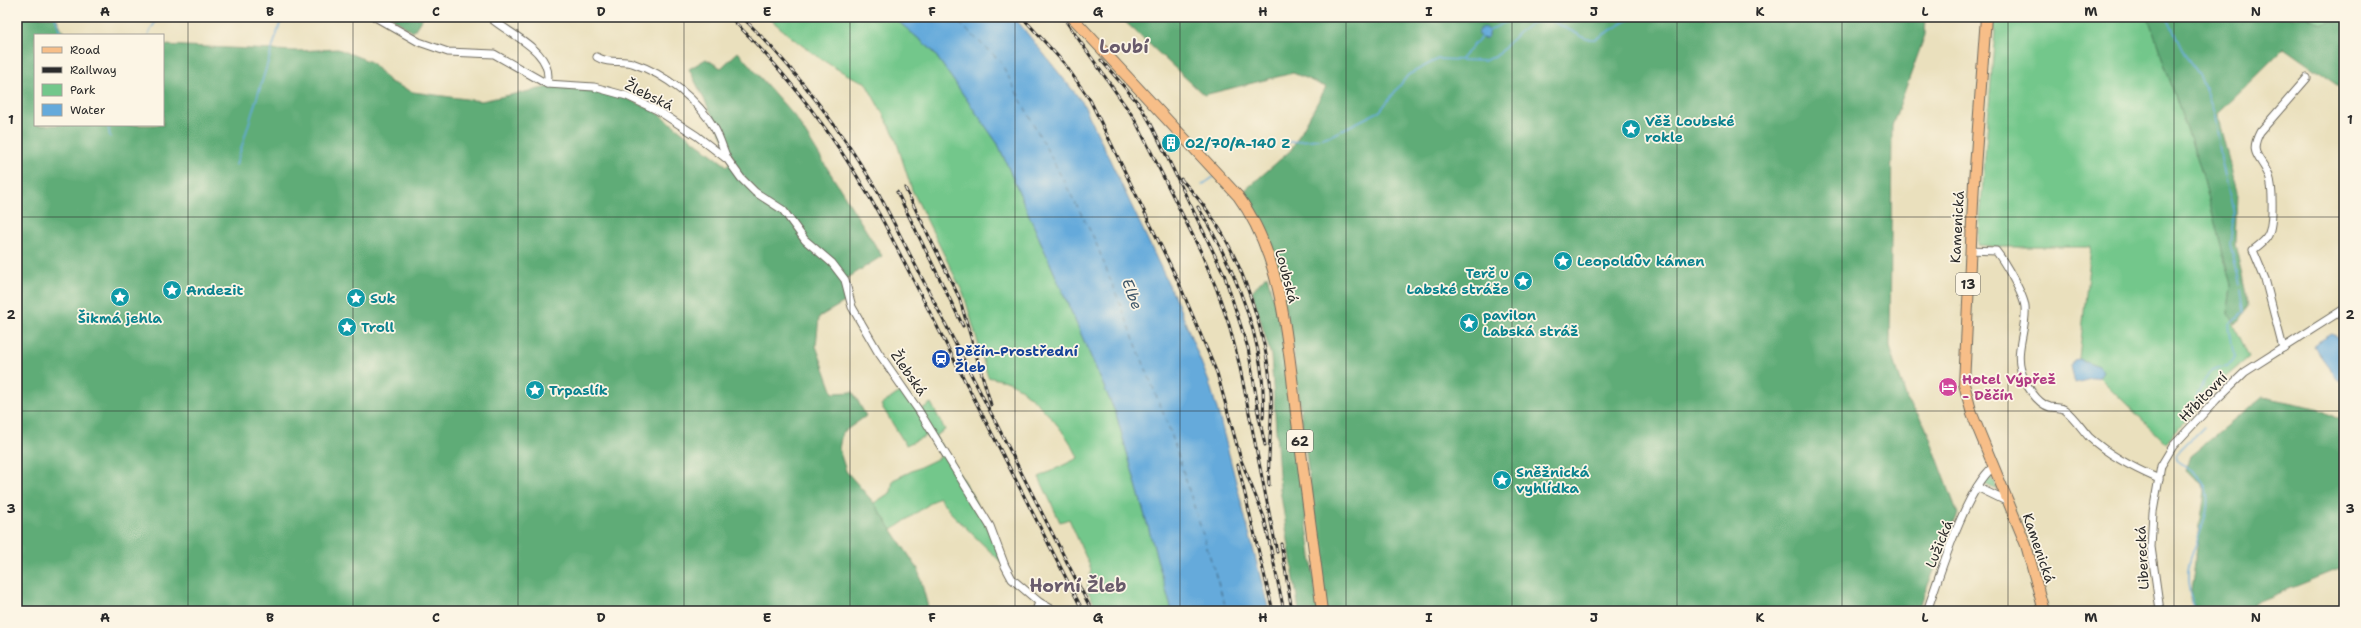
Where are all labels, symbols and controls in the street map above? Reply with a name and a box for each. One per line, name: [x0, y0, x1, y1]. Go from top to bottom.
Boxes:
text: A: [100, 3, 110, 20]
text: B: [266, 3, 274, 20]
text: C: [432, 3, 440, 20]
text: D: [596, 3, 606, 20]
text: E: [763, 3, 772, 20]
text: F: [928, 3, 936, 20]
text: G: [1093, 3, 1104, 20]
text: H: [1258, 3, 1268, 20]
text: I: [1425, 3, 1433, 20]
text: J: [1590, 3, 1598, 20]
text: K: [1756, 3, 1765, 20]
text: L: [1921, 3, 1929, 20]
text: M: [2084, 3, 2098, 20]
text: N: [2251, 3, 2261, 20]
legend: [34, 34, 164, 126]
district label: Loubí: [1099, 35, 1149, 59]
text: Road: [70, 42, 101, 58]
text: Railway: [70, 62, 117, 78]
street label: Žlebská: [622, 76, 676, 115]
text: Park: [70, 82, 96, 98]
text: Water: [70, 102, 106, 118]
text: 1: [8, 111, 14, 128]
text: 1: [2347, 111, 2353, 128]
place label: Věž Loubské rokle: [1645, 112, 1735, 146]
place icon: Věž Loubské rokle: [1620, 118, 1642, 140]
building icon: O2/70/A-140 Z: [1160, 132, 1182, 154]
place label: O2/70/A-140 Z: [1185, 134, 1290, 152]
street label: Kamenická: [1946, 190, 1968, 264]
street label: Loubská: [1271, 247, 1303, 305]
place icon: Leopoldův kámen: [1552, 250, 1574, 272]
place label: Leopoldův kámen: [1577, 252, 1705, 270]
place label: Terč u Labské stráže: [1406, 264, 1509, 298]
place icon: Terč u Labské stráže: [1512, 270, 1534, 292]
road number: 13: [1956, 273, 1980, 295]
water label: Elbe: [1117, 276, 1147, 312]
place icon: Andezit: [161, 279, 183, 301]
place label: Andezit: [186, 281, 243, 299]
place icon: Šikmá jehla: [109, 286, 131, 308]
place icon: Suk: [345, 287, 367, 309]
place label: Suk: [370, 289, 396, 307]
text: 2: [6, 306, 16, 323]
place label: pavilon Labská stráž: [1483, 306, 1579, 340]
text: 2: [2345, 306, 2355, 323]
place label: Šikmá jehla: [78, 309, 163, 327]
place icon: pavilon Labská stráž: [1458, 312, 1480, 334]
place icon: Troll: [336, 316, 358, 338]
place label: Troll: [361, 318, 395, 336]
place label: Děčín-Prostřední Žleb: [955, 342, 1078, 376]
street label: Žlebská: [887, 347, 931, 399]
station icon: Děčín-Prostřední Žleb: [930, 348, 952, 370]
street label: Hřbitovní: [2175, 368, 2231, 426]
place label: Hotel Výpřež - Děčín: [1962, 370, 2057, 404]
hotel icon: Hotel Výpřež - Děčín: [1937, 376, 1959, 398]
place icon: Trpaslík: [524, 379, 546, 401]
place label: Trpaslík: [549, 381, 608, 399]
road number: 62: [1287, 430, 1313, 452]
place label: Sněžnická vyhlídka: [1516, 463, 1590, 497]
place icon: Sněžnická vyhlídka: [1491, 469, 1513, 491]
text: 3: [6, 500, 16, 517]
text: 3: [2345, 500, 2355, 517]
street label: Kamenická: [2019, 511, 2059, 585]
street label: Lužická: [1921, 517, 1957, 570]
street label: Liberecká: [2131, 525, 2153, 590]
district label: Horní Žleb: [1029, 574, 1127, 598]
text: A: [100, 609, 110, 626]
text: B: [266, 609, 274, 626]
text: C: [432, 609, 440, 626]
text: D: [596, 609, 606, 626]
text: E: [763, 609, 772, 626]
text: F: [928, 609, 936, 626]
text: G: [1093, 609, 1104, 626]
text: H: [1258, 609, 1268, 626]
text: I: [1425, 609, 1433, 626]
text: J: [1590, 609, 1598, 626]
text: K: [1756, 609, 1765, 626]
text: L: [1921, 609, 1929, 626]
text: M: [2084, 609, 2098, 626]
text: N: [2251, 609, 2261, 626]

